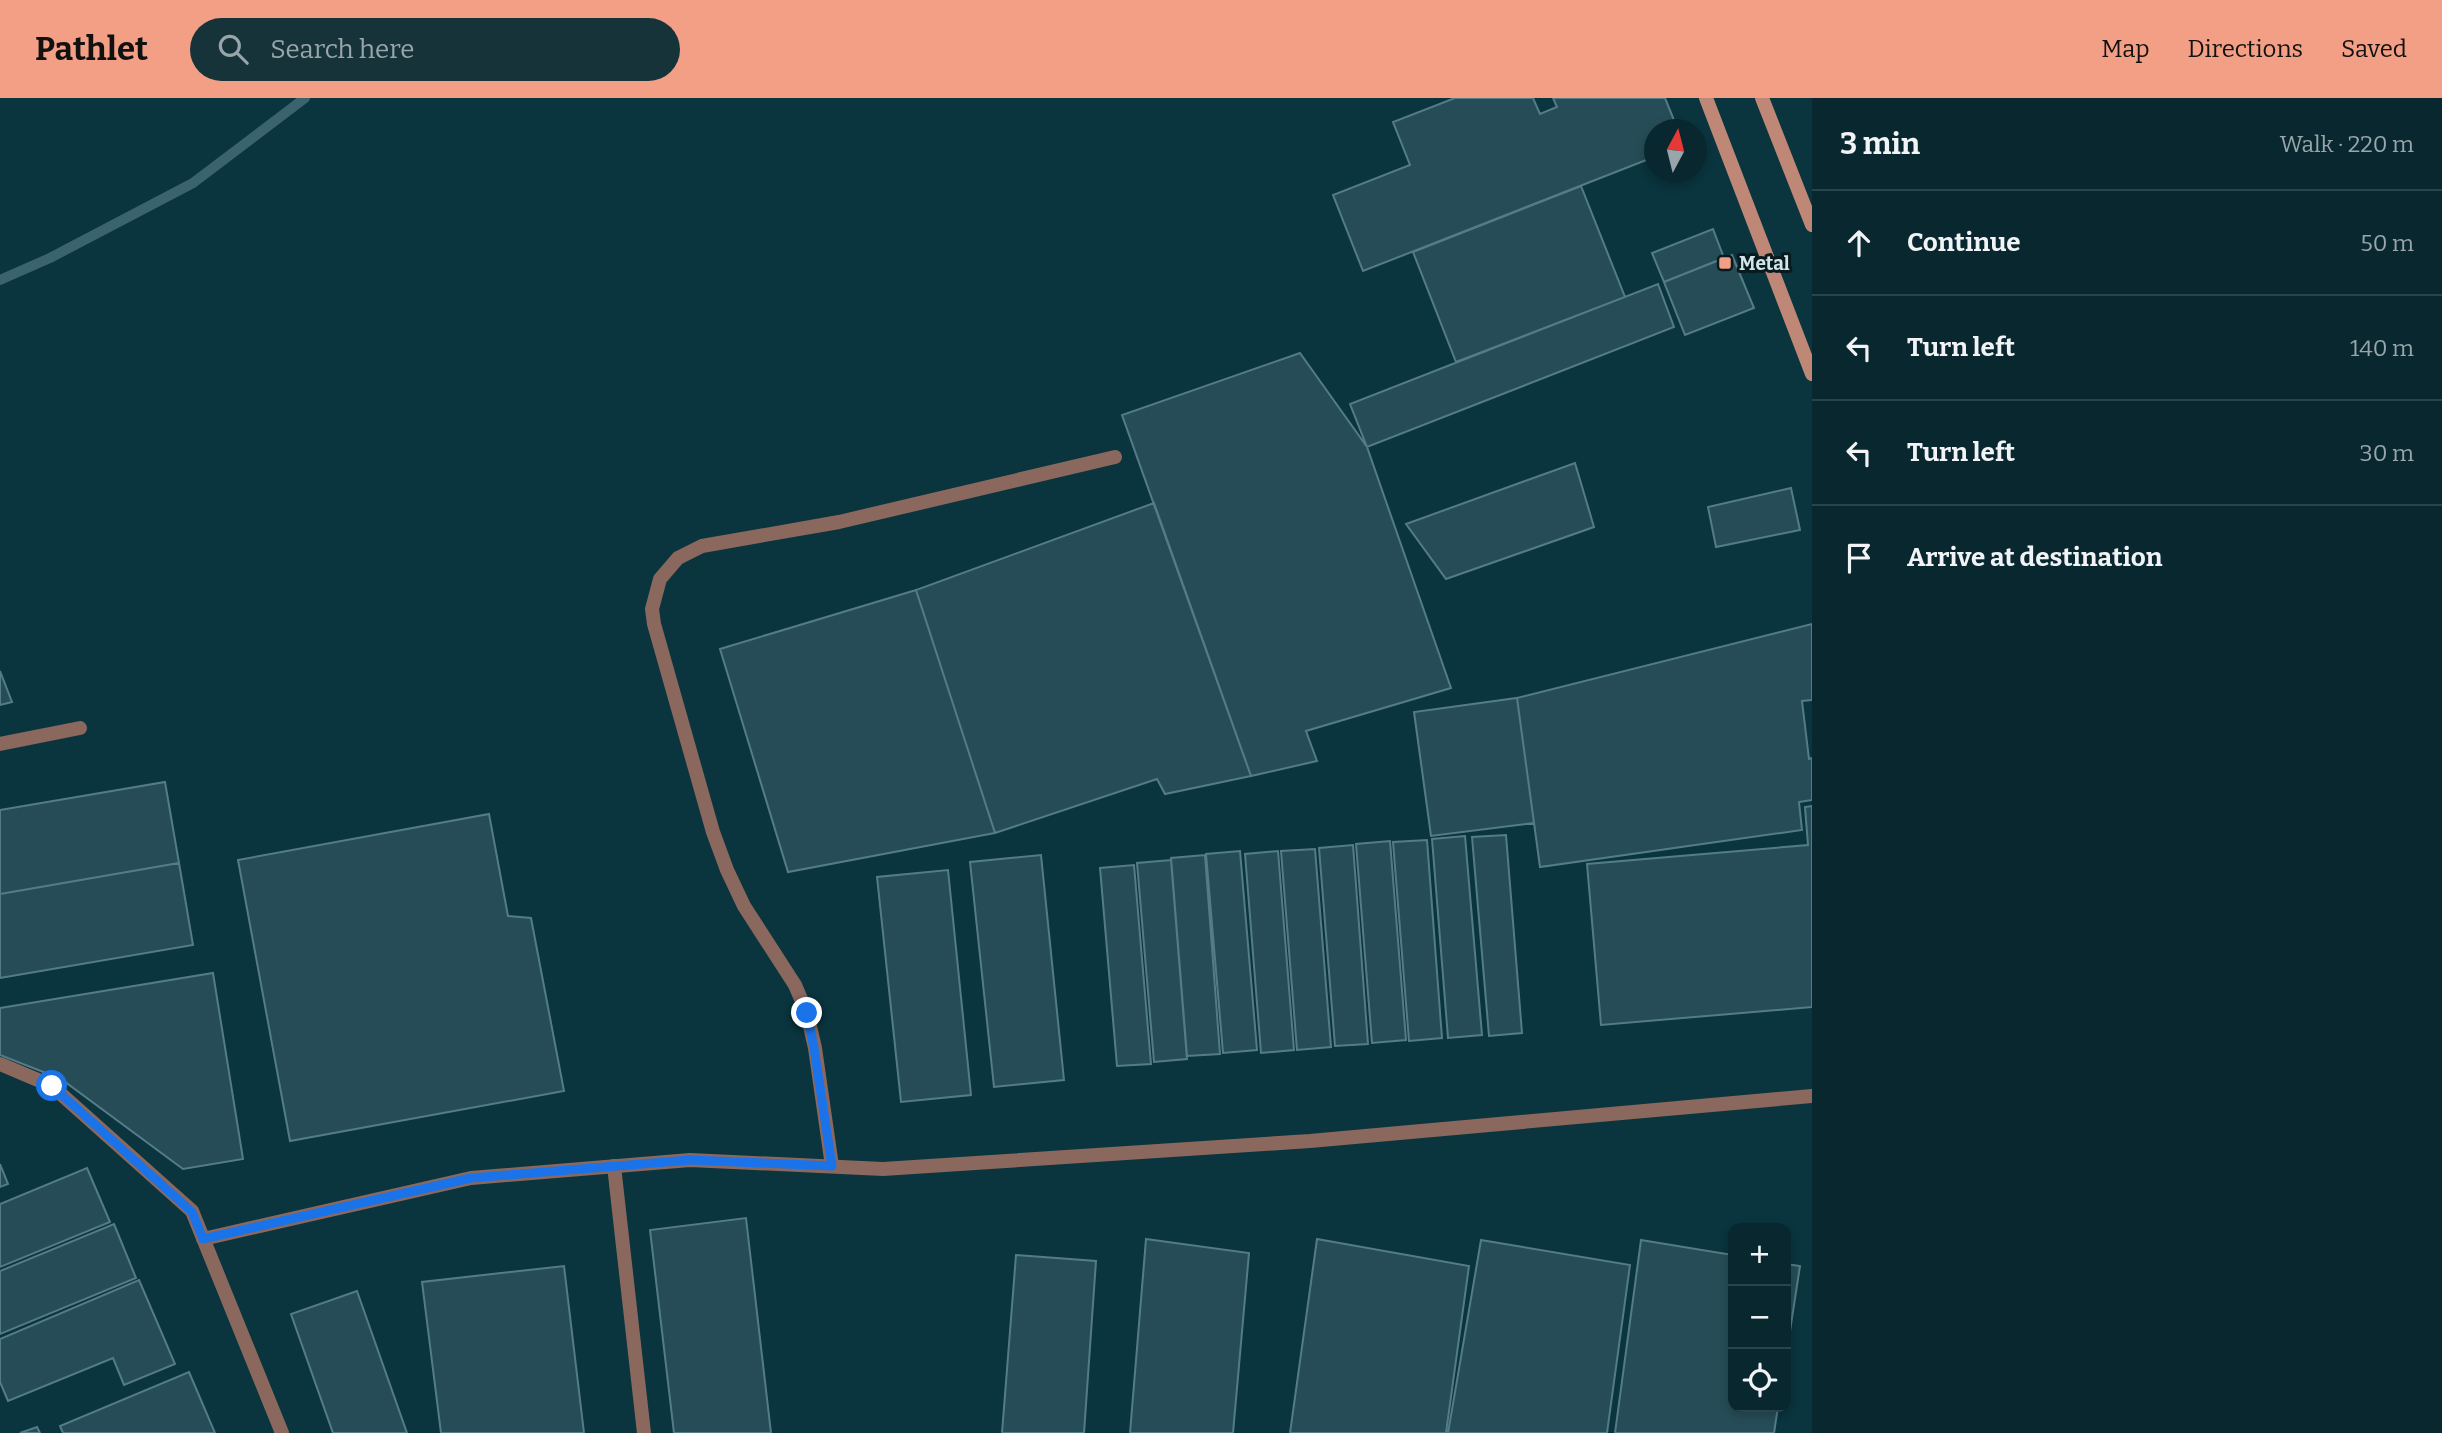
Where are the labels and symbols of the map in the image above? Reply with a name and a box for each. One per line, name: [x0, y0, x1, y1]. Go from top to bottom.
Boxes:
north arrow: [1644, 119, 1707, 182]
place label: Metal: [1739, 252, 1790, 275]
marker: Metal: [1717, 255, 1733, 271]
route end: [791, 997, 822, 1028]
route start: [36, 1070, 67, 1101]

